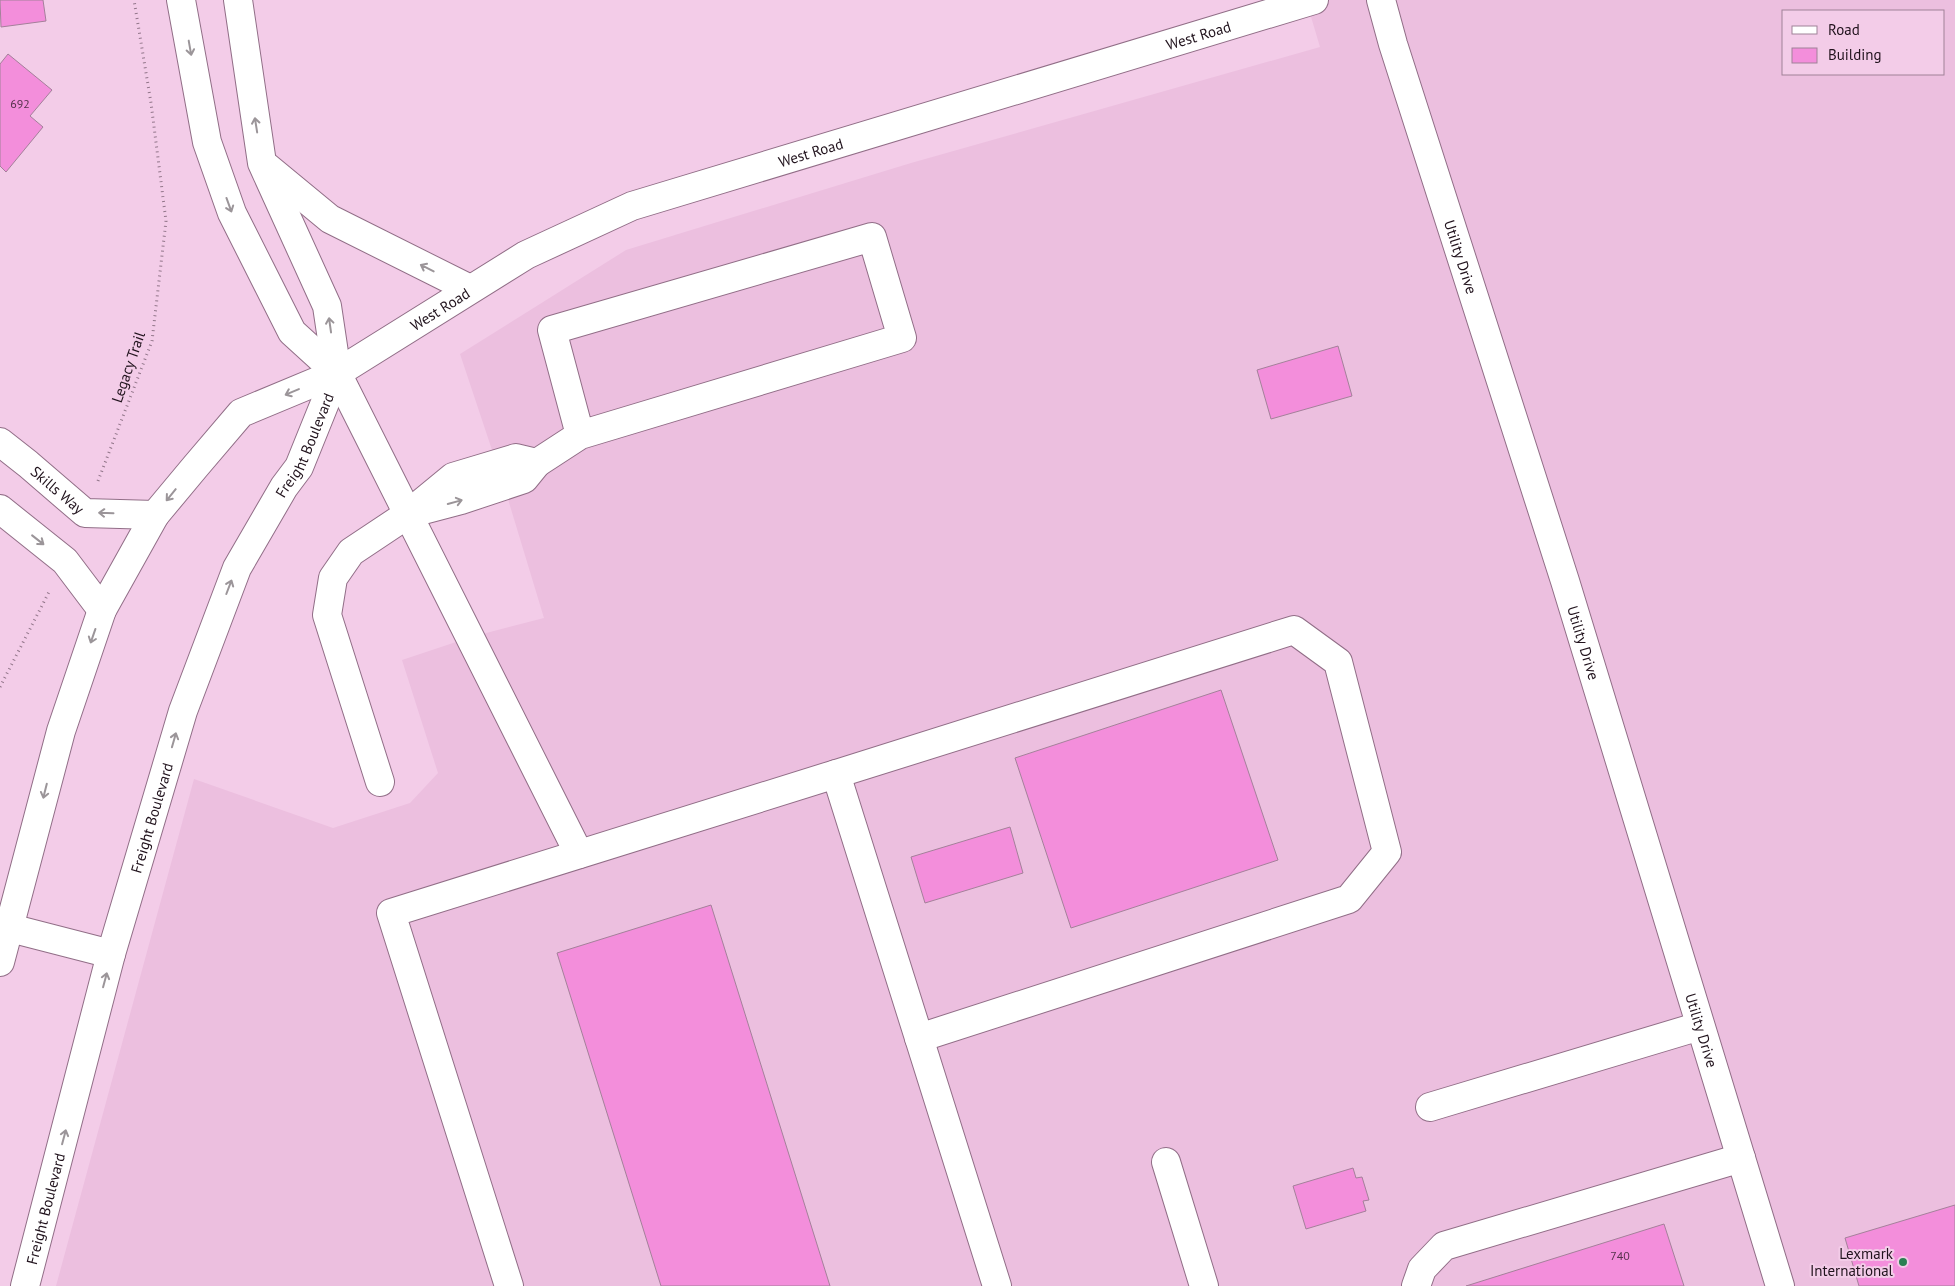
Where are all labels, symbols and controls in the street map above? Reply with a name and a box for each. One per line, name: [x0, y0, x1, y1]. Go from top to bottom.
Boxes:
legend: [1782, 10, 1945, 75]
street label: West Road: [1164, 16, 1233, 54]
text: Road: [1828, 20, 1860, 39]
one-way arrow: [185, 40, 195, 56]
text: Building: [1828, 45, 1882, 64]
house number: 692: [10, 96, 30, 111]
one-way arrow: [251, 117, 261, 133]
street label: West Road: [776, 133, 845, 171]
one-way arrow: [225, 197, 234, 212]
street label: Utility Drive: [1440, 217, 1482, 296]
one-way arrow: [420, 263, 435, 272]
street label: West Road: [406, 283, 473, 335]
one-way arrow: [325, 317, 335, 333]
street label: Legacy Trail: [107, 328, 149, 405]
one-way arrow: [285, 388, 300, 397]
street label: Freight Boulevard: [271, 390, 338, 501]
street label: Skills Way: [27, 462, 88, 518]
one-way arrow: [166, 488, 177, 501]
one-way arrow: [447, 496, 463, 506]
one-way arrow: [98, 509, 114, 518]
one-way arrow: [31, 534, 44, 545]
one-way arrow: [225, 580, 234, 595]
street label: Utility Drive: [1564, 603, 1604, 682]
one-way arrow: [87, 628, 97, 644]
one-way arrow: [170, 732, 180, 748]
street label: Freight Boulevard: [126, 760, 177, 875]
one-way arrow: [40, 783, 49, 799]
one-way arrow: [100, 972, 110, 988]
street label: Utility Drive: [1682, 991, 1722, 1069]
one-way arrow: [60, 1130, 69, 1146]
street label: Freight Boulevard: [22, 1151, 69, 1266]
place label: Lexmark International: [1810, 1244, 1894, 1280]
house number: 740: [1610, 1248, 1630, 1263]
marker: Lexmark International: [1897, 1256, 1909, 1268]

